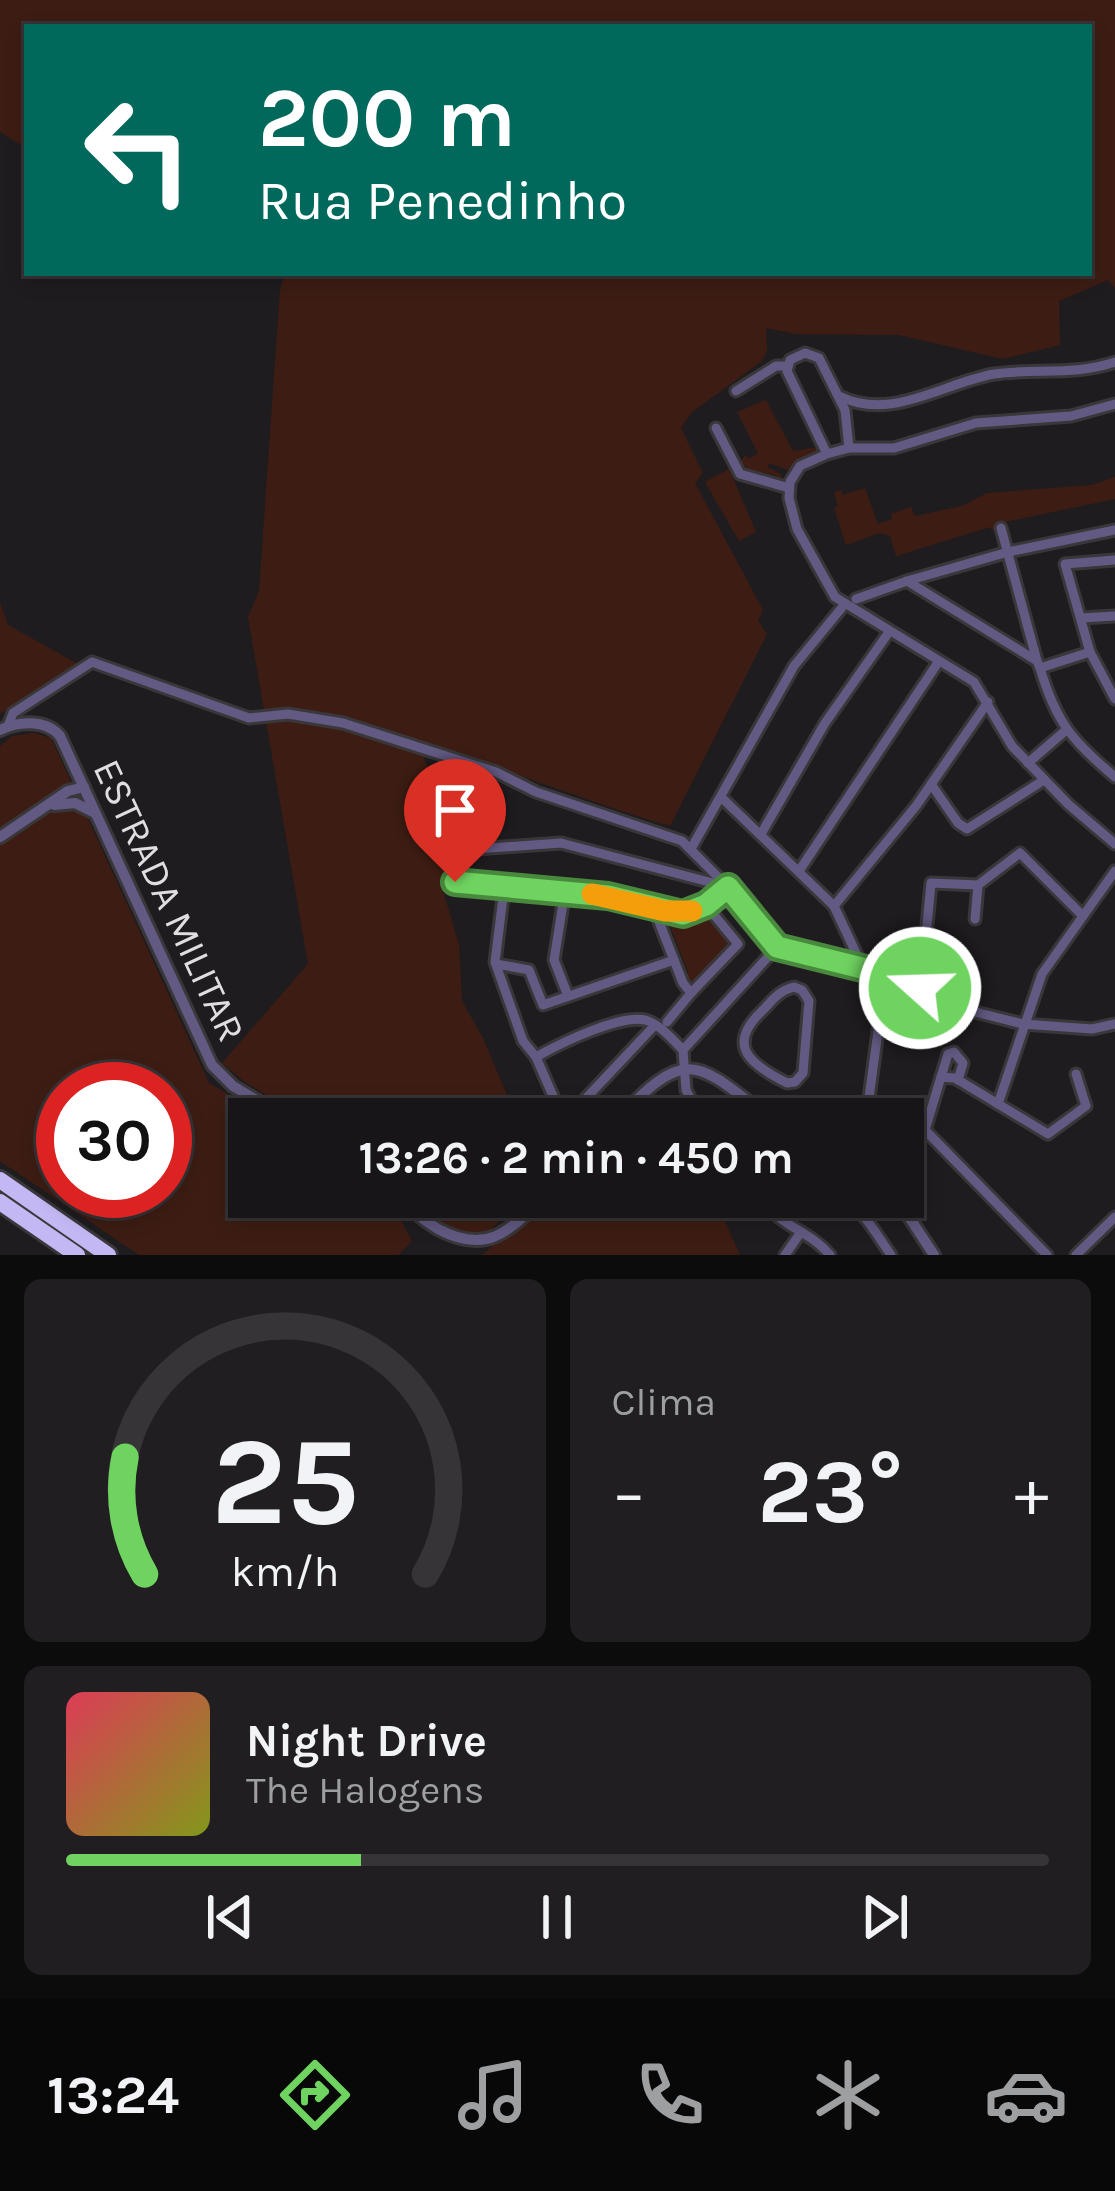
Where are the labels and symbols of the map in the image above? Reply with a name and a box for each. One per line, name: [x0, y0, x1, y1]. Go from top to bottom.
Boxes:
street label: ESTRADA MILITAR: [84, 752, 255, 1049]
pin: [404, 759, 506, 882]
position arrow: [857, 925, 983, 1051]
speed limit sign: 30: [36, 1062, 192, 1218]

